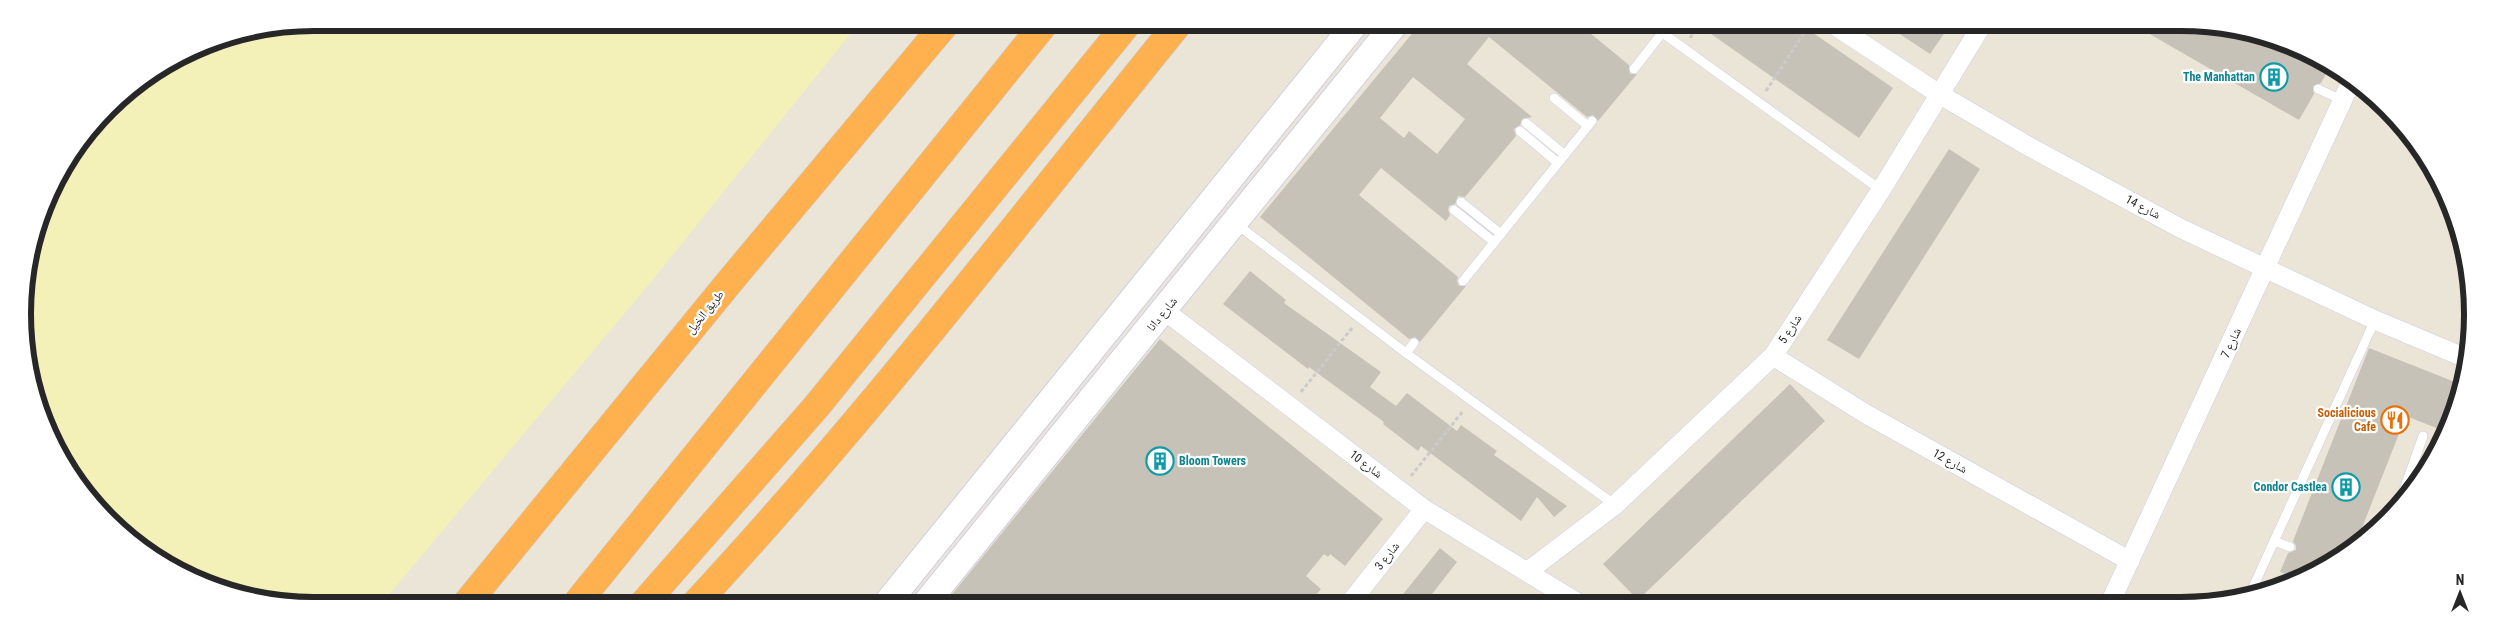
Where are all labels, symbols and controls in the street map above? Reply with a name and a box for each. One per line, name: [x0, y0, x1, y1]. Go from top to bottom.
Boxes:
building icon: The Manhattan: [2259, 62, 2289, 92]
place label: The Manhattan: [2183, 70, 2255, 84]
street label: شارع 14: [2123, 192, 2163, 223]
street label: طريق الخيل: [683, 287, 727, 337]
street label: شارع دانا: [1144, 294, 1181, 334]
street label: شارع 5: [1776, 312, 1805, 347]
street label: شارع 7: [2218, 326, 2245, 361]
restaurant icon: Socialicious Cafe: [2380, 405, 2410, 435]
place label: Socialicious Cafe: [2317, 406, 2377, 434]
building icon: Bloom Towers: [1145, 446, 1175, 476]
street label: شارع 12: [1930, 446, 1970, 477]
street label: شارع 10: [1346, 447, 1385, 482]
place label: Bloom Towers: [1179, 454, 1247, 468]
building icon: Condor Castlea: [2331, 472, 2361, 502]
place label: Condor Castlea: [2254, 480, 2327, 494]
street label: شارع 3: [1372, 539, 1403, 573]
north arrow: [2435, 568, 2485, 618]
text: N: [2456, 572, 2464, 588]

